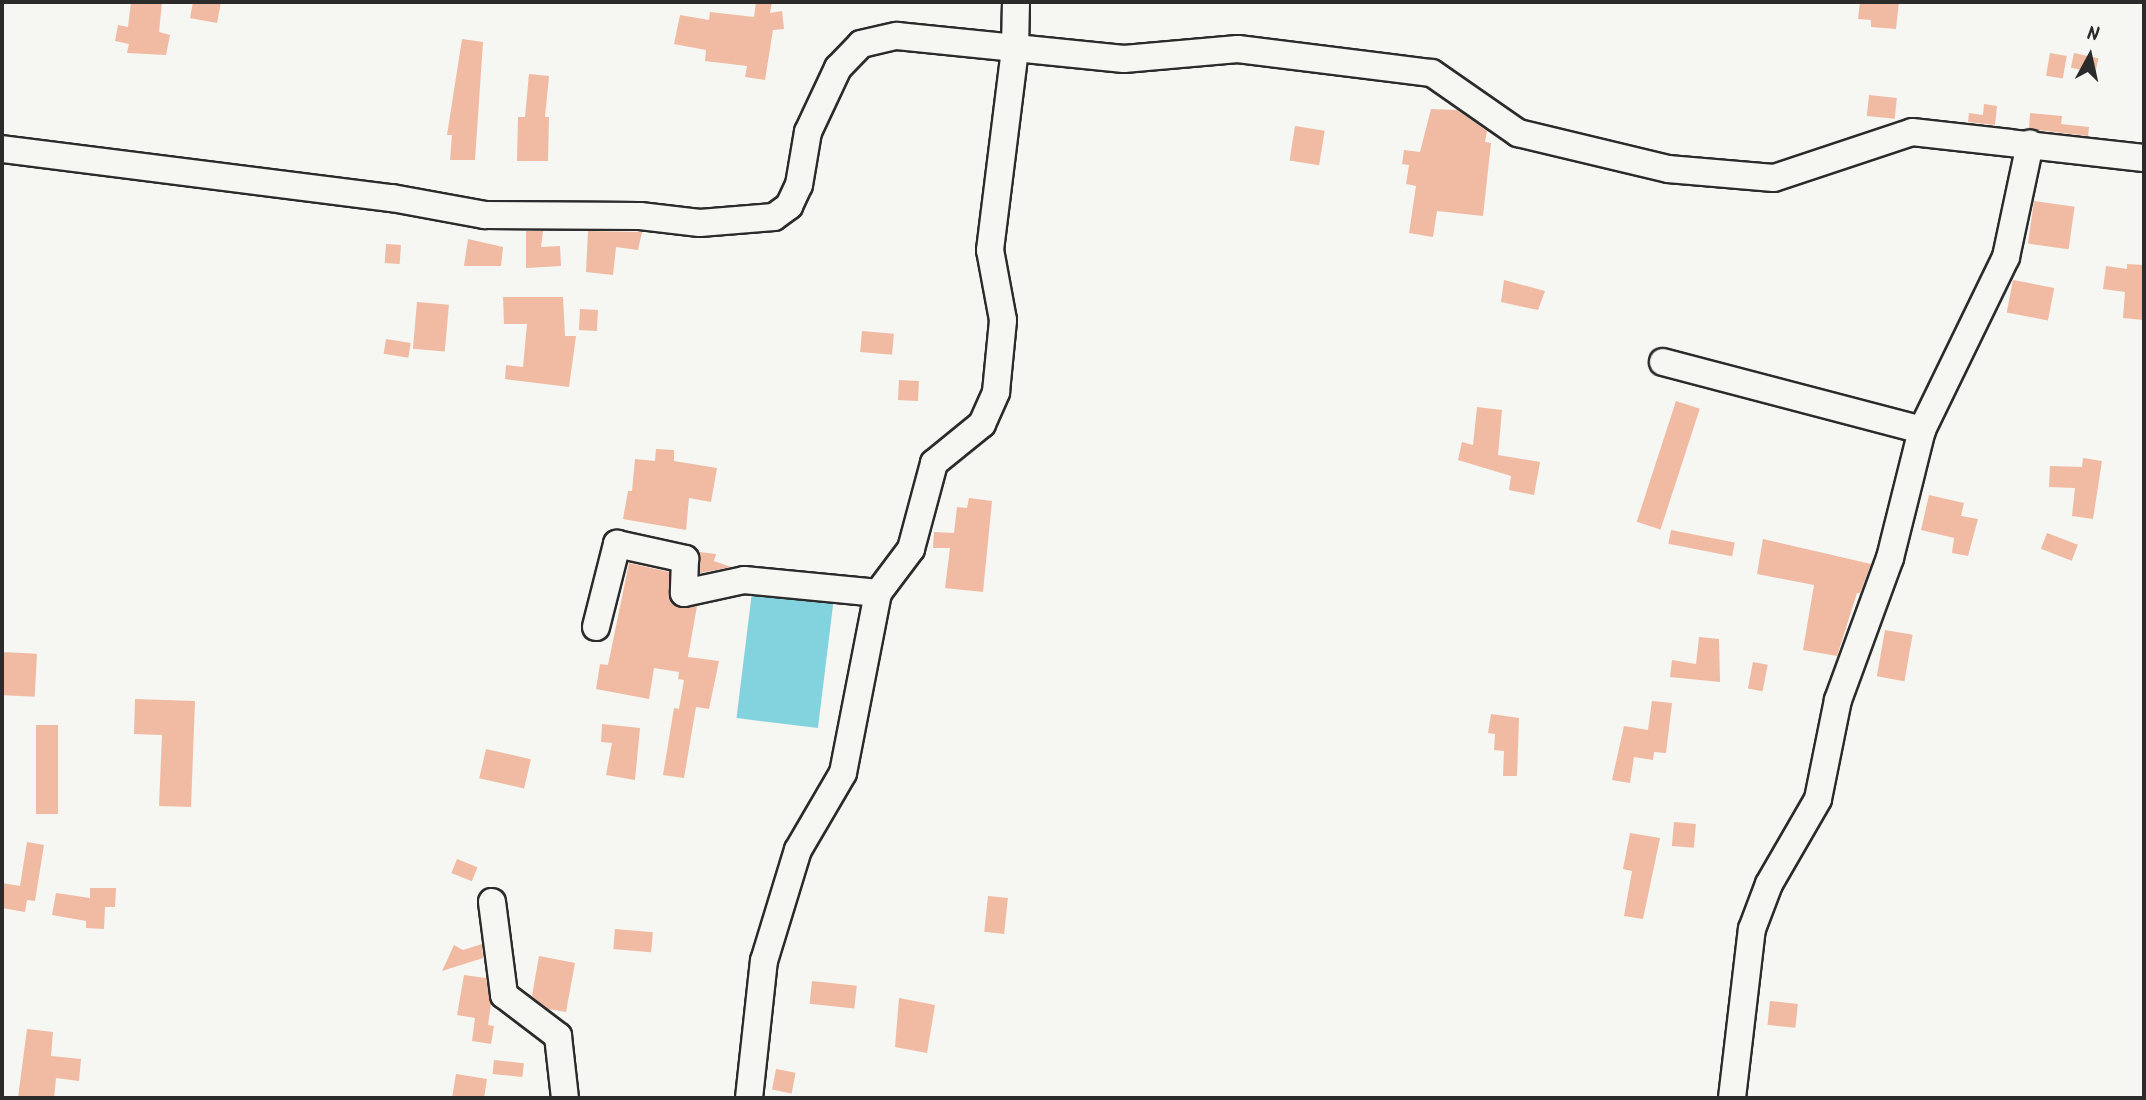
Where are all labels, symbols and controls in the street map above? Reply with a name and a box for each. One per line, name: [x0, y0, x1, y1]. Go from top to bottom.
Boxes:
text: N: [2085, 20, 2101, 51]
north arrow: [2055, 21, 2125, 91]

